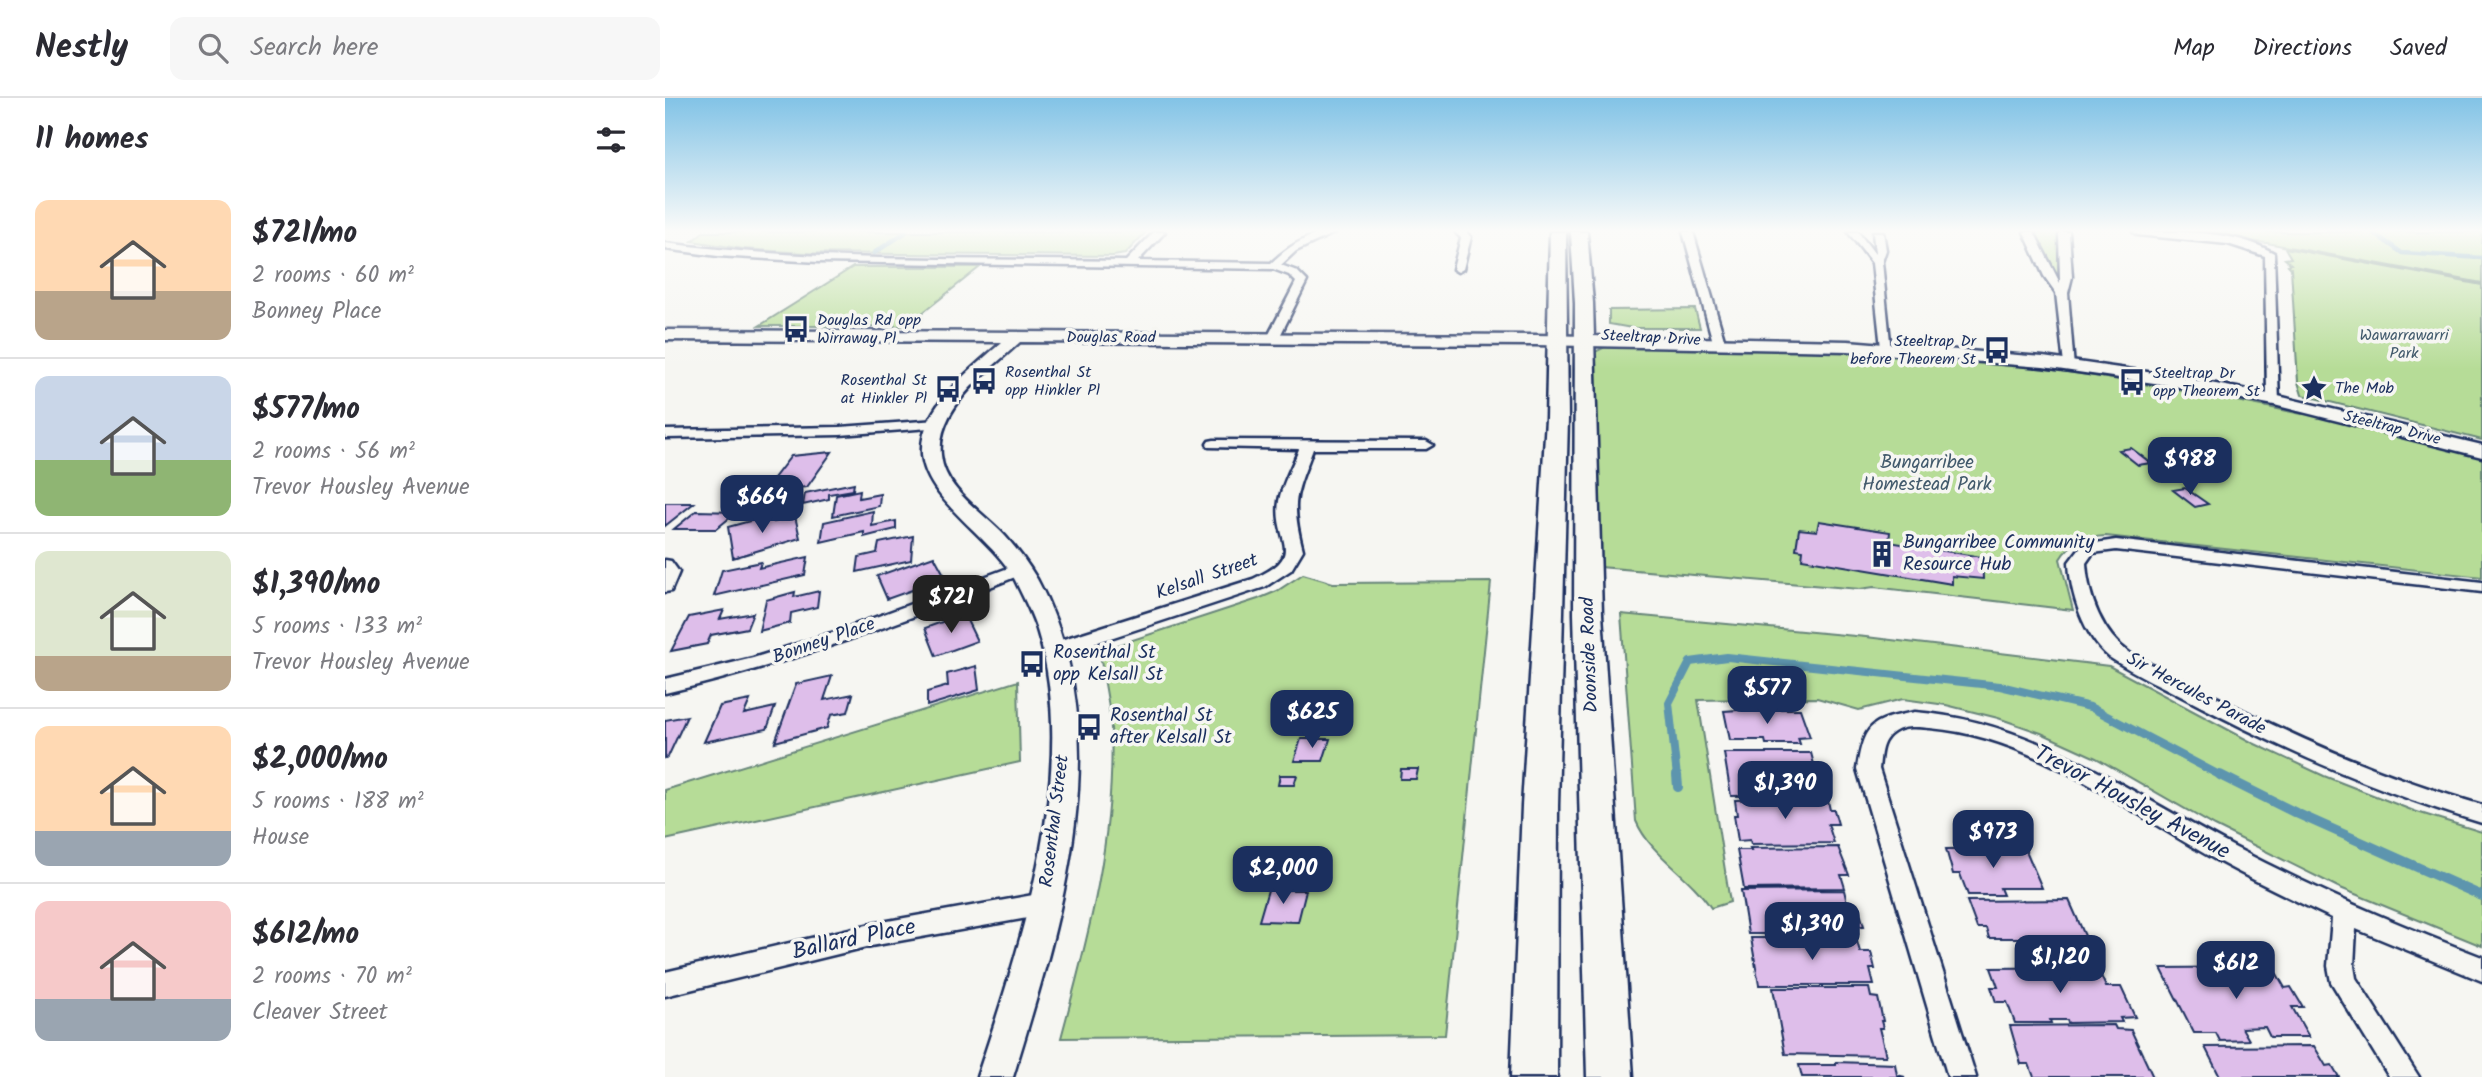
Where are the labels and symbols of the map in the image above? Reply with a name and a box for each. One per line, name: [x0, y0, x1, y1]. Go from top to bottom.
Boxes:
place label: Douglas Rd opp Wirraway Pl: [817, 308, 921, 351]
bus stop icon: Douglas Rd opp Wirraway Pl: [781, 314, 811, 344]
street label: Steeltrap Drive: [1601, 323, 1701, 353]
park label: Wawarrawarri Park: [2359, 323, 2450, 366]
street label: Douglas Road: [1066, 325, 1157, 350]
place label: Steeltrap Dr before Theorem St: [1850, 329, 1978, 372]
bus stop icon: Steeltrap Dr before Theorem St: [1982, 335, 2012, 365]
place label: Rosenthal St opp Hinkler Pl: [1005, 360, 1100, 403]
place label: Steeltrap Dr opp Theorem St: [2153, 361, 2261, 404]
bus stop icon: Rosenthal St opp Hinkler Pl: [969, 366, 999, 396]
bus stop icon: Steeltrap Dr opp Theorem St: [2117, 367, 2147, 397]
place label: Rosenthal St at Hinkler Pl: [841, 368, 928, 411]
place icon: The Mob: [2299, 373, 2329, 403]
bus stop icon: Rosenthal St at Hinkler Pl: [933, 374, 963, 404]
place label: The Mob: [2335, 376, 2395, 401]
street label: Steeltrap Drive: [2341, 404, 2443, 452]
pin: $988: [2149, 438, 2231, 497]
park label: Bungarribee Homestead Park: [1862, 448, 1992, 500]
pin: $664: [721, 476, 803, 535]
place label: Bungarribee Community Resource Hub: [1903, 528, 2095, 580]
building icon: Bungarribee Community Resource Hub: [1867, 539, 1897, 569]
street label: Kelsall Street: [1152, 545, 1263, 609]
pin: $721: [910, 575, 992, 635]
street label: Doonside Road: [1573, 596, 1607, 713]
street label: Bonney Place: [769, 609, 880, 673]
place label: Rosenthal St opp Kelsall St: [1053, 638, 1164, 690]
street label: Sir Hercules Parade: [2121, 644, 2272, 744]
bus stop icon: Rosenthal St opp Kelsall St: [1017, 649, 1047, 679]
pin: $577: [1726, 666, 1808, 726]
pin: $625: [1271, 690, 1353, 750]
place label: Rosenthal St after Kelsall St: [1110, 701, 1232, 753]
bus stop icon: Rosenthal St after Kelsall St: [1074, 712, 1104, 742]
street label: Trevor Housley Avenue: [2027, 736, 2237, 870]
street label: Rosenthal Street: [1032, 752, 1078, 889]
pin: $1,390: [1728, 762, 1842, 821]
pin: $973: [1952, 810, 2034, 870]
pin: $2,000: [1226, 846, 1340, 906]
pin: $1,390: [1755, 902, 1869, 962]
street label: Ballard Place: [789, 909, 919, 971]
pin: $1,120: [2003, 936, 2117, 995]
pin: $612: [2195, 942, 2277, 1001]

